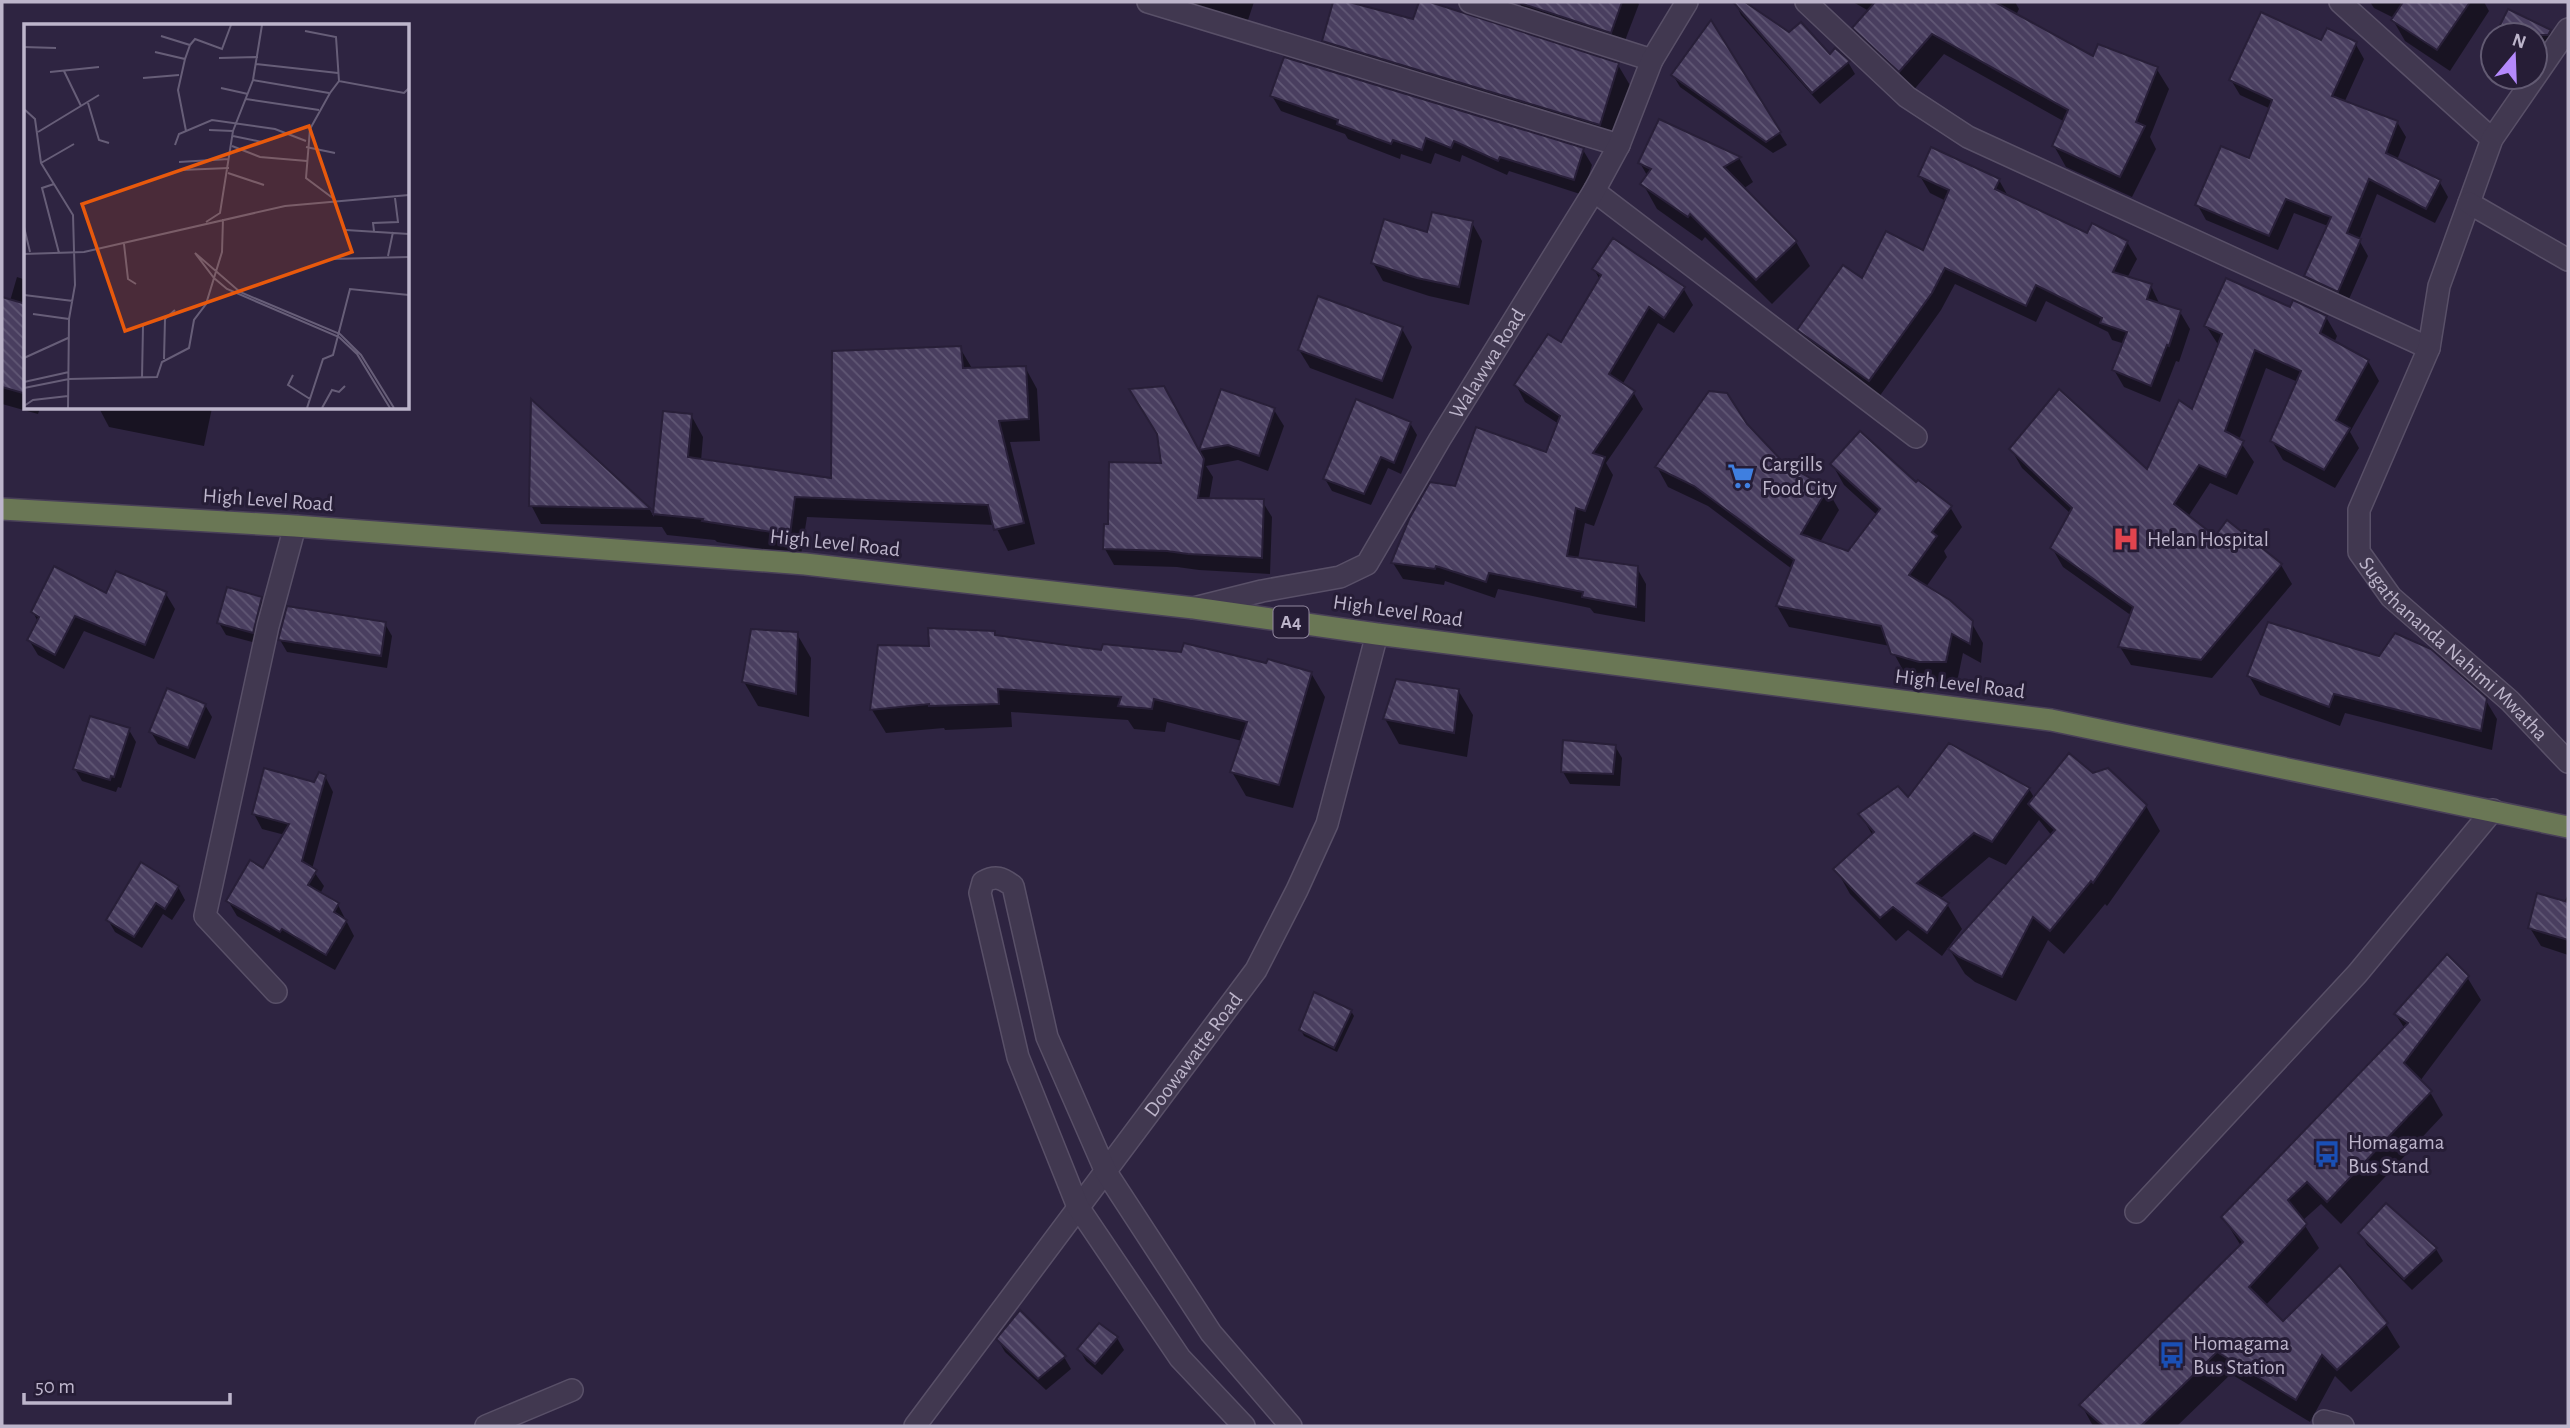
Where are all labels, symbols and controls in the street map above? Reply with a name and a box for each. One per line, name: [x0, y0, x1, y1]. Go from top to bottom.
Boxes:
north arrow: [2479, 21, 2549, 91]
inset map: [24, 24, 410, 410]
text: N: [2510, 30, 2528, 52]
street label: Walawwa Road: [1445, 305, 1529, 422]
place label: Cargills Food City: [1762, 454, 1837, 499]
supermarket icon: Cargills Food City: [1726, 461, 1756, 491]
street label: High Level Road: [202, 485, 334, 515]
hospital icon: Helan Hospital: [2111, 524, 2141, 554]
street label: High Level Road: [769, 526, 901, 560]
place label: Helan Hospital: [2147, 529, 2269, 550]
street label: Sugathananda Nahimi Mwatha: [2355, 553, 2552, 745]
street label: High Level Road: [1332, 591, 1464, 631]
road number: A4: [1274, 607, 1308, 638]
street label: High Level Road: [1894, 666, 2026, 702]
street label: Doowawatte Road: [1140, 988, 1246, 1120]
place label: Homagama Bus Stand: [2348, 1132, 2445, 1177]
bus stop icon: Homagama Bus Stand: [2312, 1139, 2342, 1169]
place label: Homagama Bus Station: [2193, 1333, 2290, 1378]
bus stop icon: Homagama Bus Station: [2157, 1340, 2187, 1370]
scale bar: [24, 1362, 231, 1406]
text: 50 m: [35, 1376, 75, 1397]

